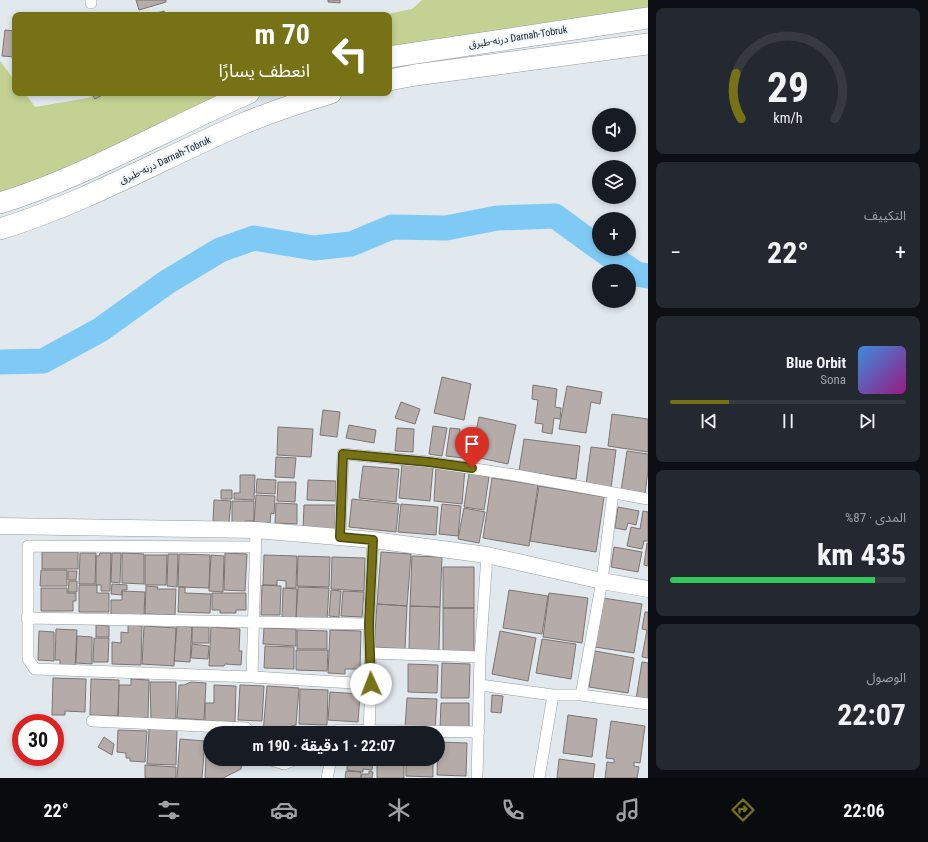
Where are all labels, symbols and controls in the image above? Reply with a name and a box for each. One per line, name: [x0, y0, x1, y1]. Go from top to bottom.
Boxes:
text: 70 m: [254, 18, 310, 51]
street label: درنه-طبرق Darnah-Tobruk: [468, 24, 569, 51]
icon: left: [324, 28, 376, 80]
text: انعطف يسارًا: [218, 60, 310, 81]
text: 29: [767, 63, 809, 112]
map controls: [592, 108, 636, 308]
button: sound: [592, 108, 636, 152]
text: km/h: [773, 110, 803, 126]
street label: درنه-طبرق Darnah-Tobruk: [118, 134, 213, 187]
button: layers: [592, 160, 636, 204]
text: التكييف: [864, 208, 906, 223]
button: +: [592, 212, 636, 256]
text: 22°: [767, 235, 809, 270]
text: −: [670, 240, 681, 265]
text: +: [895, 240, 906, 265]
button: −: [592, 264, 636, 308]
text: Blue Orbit: [786, 354, 846, 372]
text: Sona: [820, 372, 846, 387]
icon: previous: [698, 410, 720, 432]
icon: pause: [777, 410, 799, 432]
icon: next: [856, 410, 878, 432]
pin: [455, 427, 489, 468]
icon: arrive: [461, 433, 483, 455]
text: المدى · 87%: [845, 510, 906, 525]
text: 435 km: [817, 537, 906, 572]
position arrow: [350, 663, 392, 705]
text: الوصول: [866, 670, 906, 685]
text: 22:07: [837, 697, 906, 732]
speed limit sign: 30: [12, 714, 64, 766]
text: 22:07 · 1 دقيقة · 190 m: [253, 737, 395, 755]
icon: filters: [155, 796, 183, 824]
icon: car: [270, 796, 298, 824]
icon: climate: [385, 796, 413, 824]
icon: phone: [499, 796, 527, 824]
icon: music: [614, 796, 642, 824]
icon: directions: [729, 796, 757, 824]
text: 22°: [43, 800, 69, 821]
text: 22:06: [843, 800, 885, 821]

